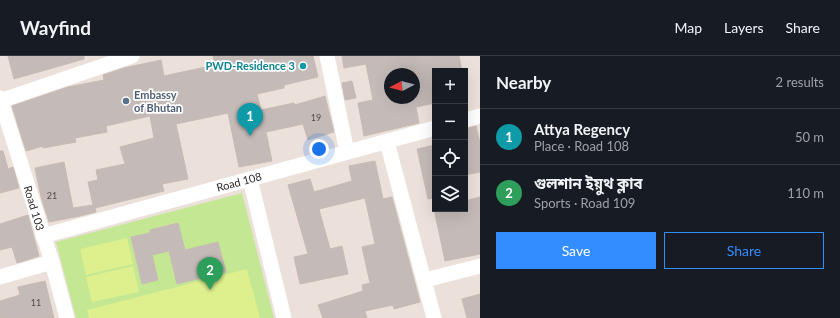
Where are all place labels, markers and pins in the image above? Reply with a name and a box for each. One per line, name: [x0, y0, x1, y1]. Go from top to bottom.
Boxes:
place label: PWD-Residence 3: [206, 59, 295, 72]
marker: PWD-Residence 3: [298, 61, 308, 71]
place label: Embassy of Bhutan: [134, 88, 182, 114]
marker: Embassy of Bhutan: [121, 96, 131, 106]
pin: 1: [237, 103, 263, 136]
pin: 2: [197, 257, 223, 290]

